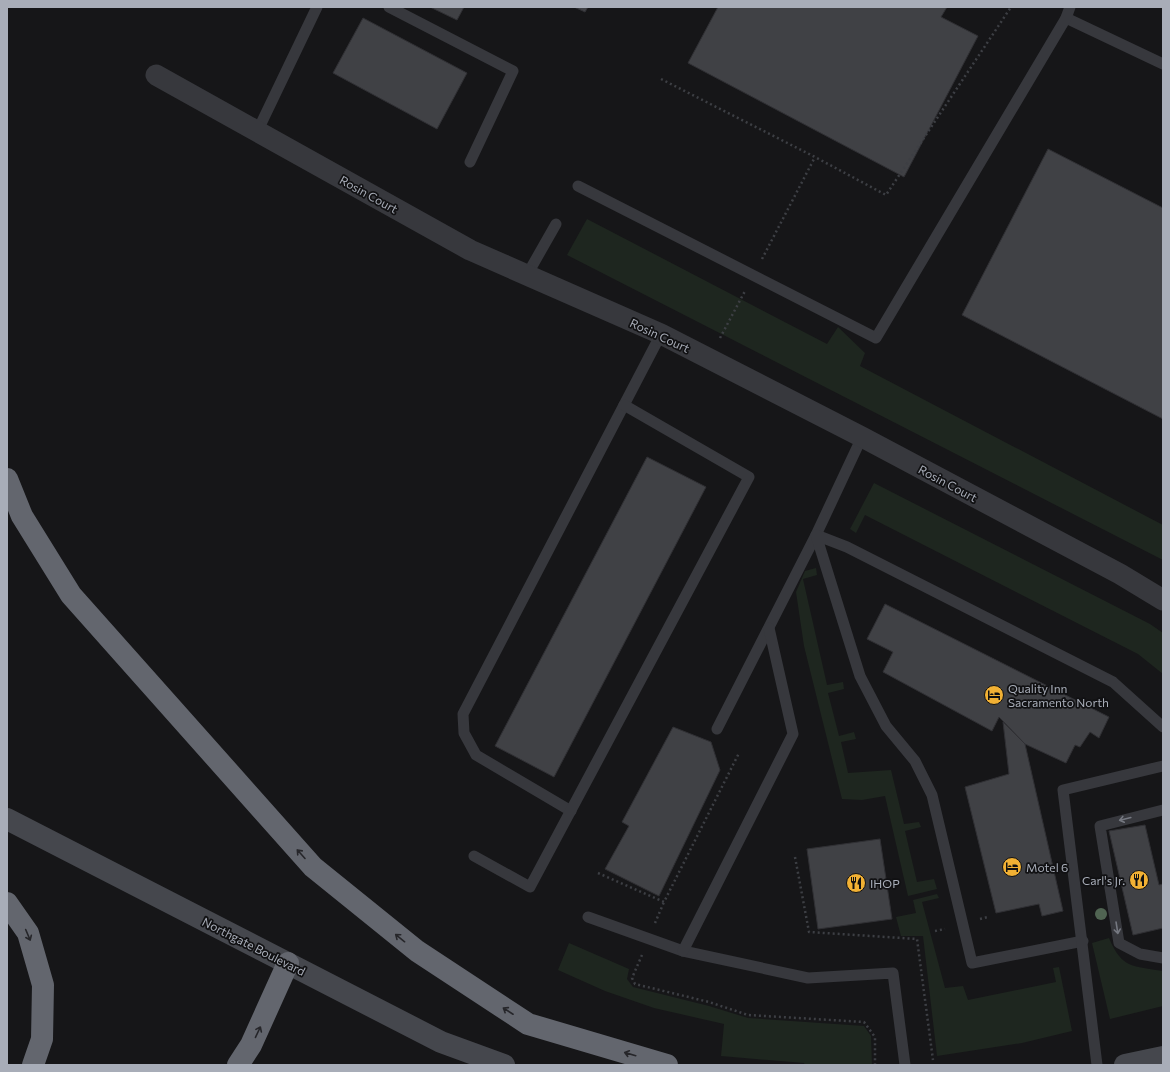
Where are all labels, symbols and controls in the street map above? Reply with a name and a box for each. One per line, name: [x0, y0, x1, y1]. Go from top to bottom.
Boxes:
street label: Rosin Court: [338, 172, 401, 216]
street label: Rosin Court: [628, 315, 692, 355]
street label: Rosin Court: [916, 462, 980, 504]
place label: Quality Inn Sacramento North: [1008, 681, 1109, 709]
hotel icon: Quality Inn Sacramento North: [983, 684, 1005, 706]
one-way arrow: [1119, 816, 1132, 823]
one-way arrow: [297, 848, 306, 859]
hotel icon: Motel 6: [1001, 856, 1023, 878]
place label: Motel 6: [1026, 860, 1068, 874]
restaurant icon: Carl's Jr.: [1128, 869, 1150, 891]
restaurant icon: IHOP: [845, 872, 867, 894]
place label: Carl's Jr.: [1082, 873, 1125, 888]
place label: IHOP: [870, 876, 900, 890]
street label: Northgate Boulevard: [200, 914, 308, 978]
one-way arrow: [1113, 921, 1121, 934]
one-way arrow: [25, 929, 32, 941]
one-way arrow: [395, 933, 406, 942]
one-way arrow: [503, 1007, 514, 1015]
one-way arrow: [255, 1026, 262, 1038]
one-way arrow: [623, 1050, 636, 1057]

